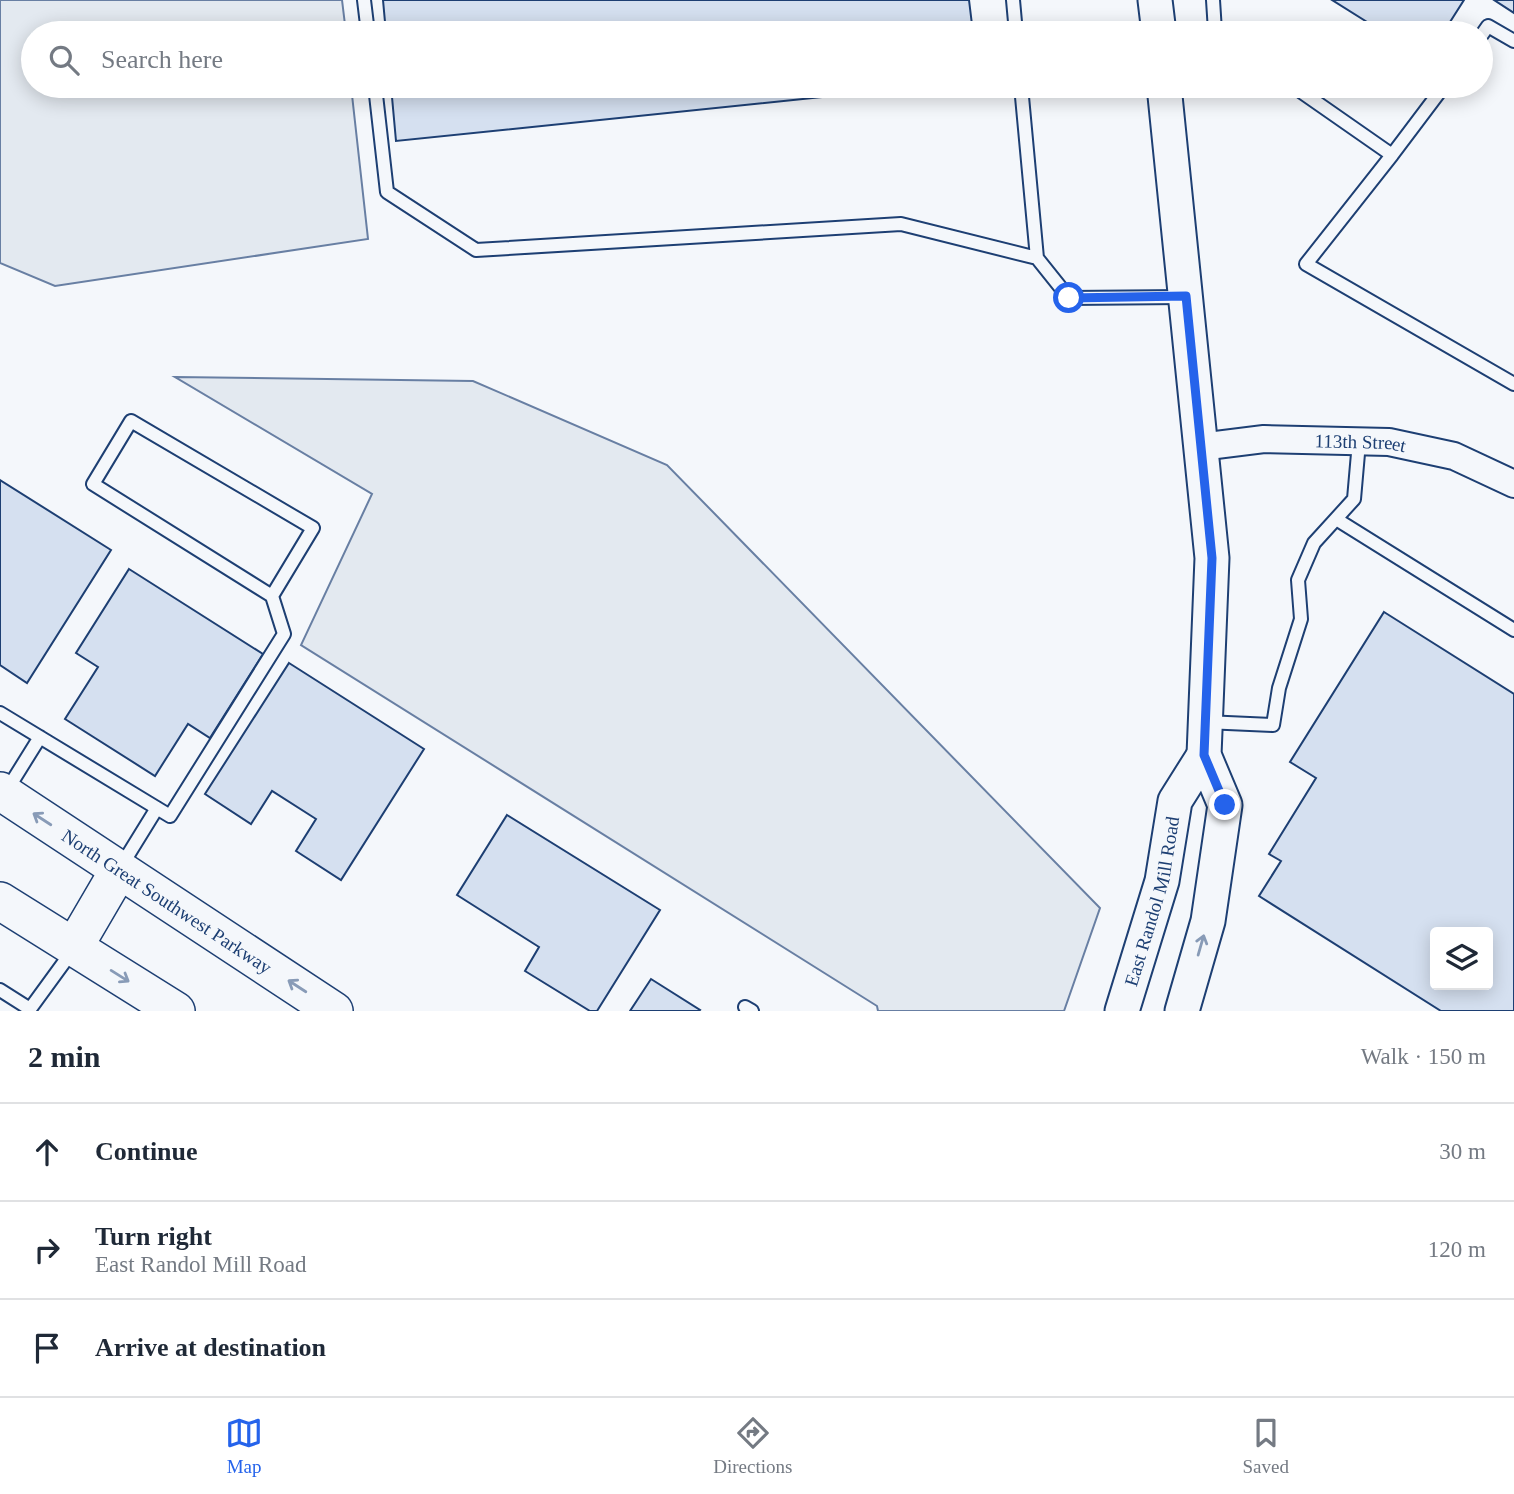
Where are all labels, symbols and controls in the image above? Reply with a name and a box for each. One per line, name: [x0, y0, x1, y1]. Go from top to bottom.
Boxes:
search box: [21, 21, 1493, 98]
icon: search: [45, 41, 83, 79]
text: Search here: [101, 45, 223, 74]
route start: [1053, 282, 1084, 313]
street label: 113th Street: [1314, 430, 1409, 456]
route end: [1209, 789, 1240, 820]
one-way arrow: [32, 811, 52, 825]
street label: East Randol Mill Road: [1120, 814, 1183, 989]
street label: North Great Southwest Parkway: [58, 824, 276, 978]
map controls: [1430, 927, 1493, 990]
button: layers: [1430, 927, 1493, 990]
one-way arrow: [1195, 935, 1208, 957]
one-way arrow: [110, 969, 129, 983]
one-way arrow: [288, 979, 307, 994]
text: 2 min: [28, 1040, 101, 1073]
text: Walk · 150 m: [1361, 1044, 1486, 1069]
icon: ahead: [28, 1133, 66, 1171]
text: Continue: [95, 1137, 198, 1166]
text: 30 m: [1439, 1139, 1486, 1164]
text: Turn right: [95, 1222, 212, 1251]
icon: right: [28, 1231, 66, 1269]
text: 120 m: [1428, 1237, 1486, 1262]
text: East Randol Mill Road: [95, 1252, 306, 1277]
icon: arrive: [28, 1329, 66, 1367]
text: Arrive at destination: [95, 1333, 326, 1362]
tab: Map: [225, 1414, 263, 1478]
tab: Directions: [713, 1414, 792, 1478]
tab: Saved: [1242, 1414, 1289, 1478]

